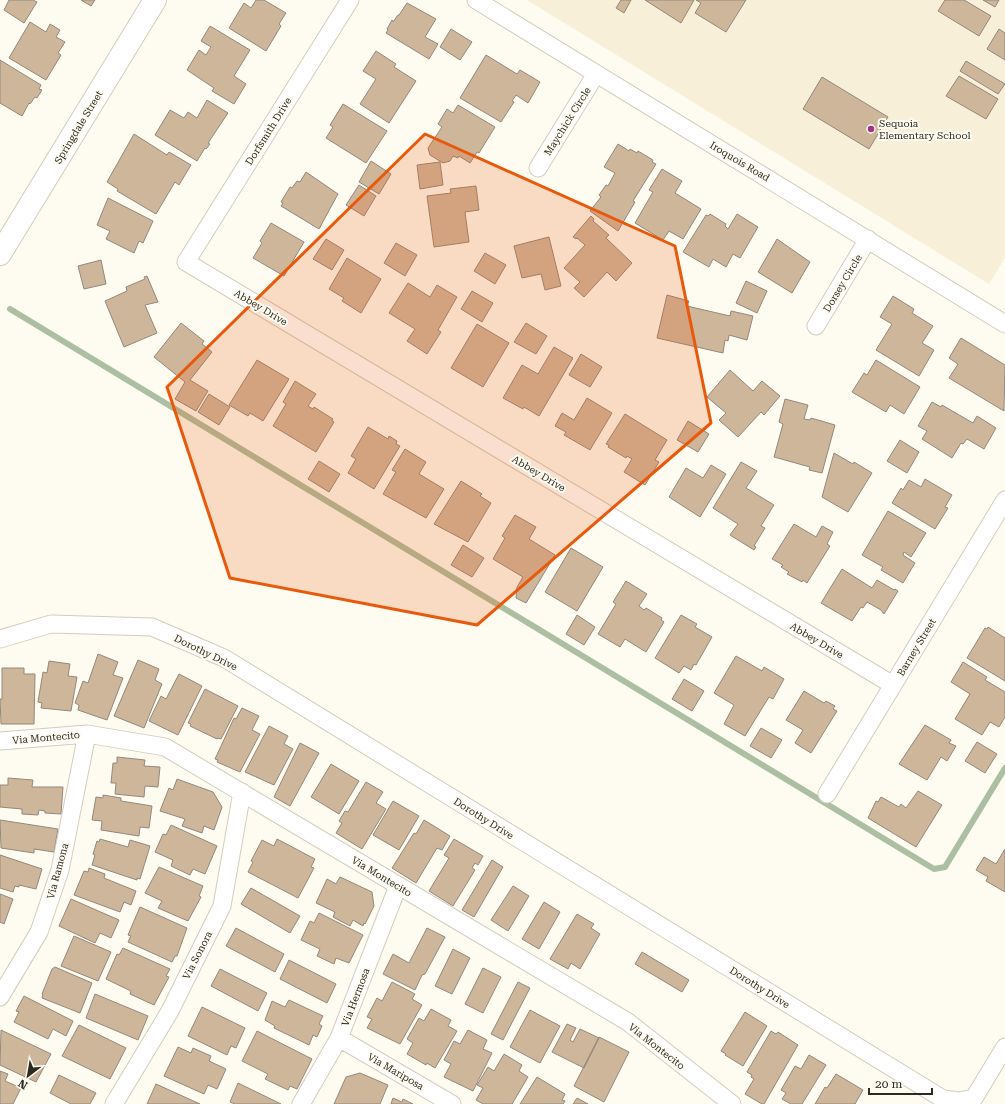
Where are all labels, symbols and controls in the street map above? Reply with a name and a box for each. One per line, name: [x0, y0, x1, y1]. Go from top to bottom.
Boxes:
street label: Maychick Circle: [542, 85, 593, 158]
street label: Springdale Street: [52, 88, 105, 166]
street label: Dorfsmith Drive: [243, 95, 294, 167]
place label: Sequoia Elementary School: [879, 118, 971, 141]
marker: Sequoia Elementary School: [866, 124, 876, 134]
street label: Iroquois Road: [708, 139, 772, 184]
street label: Dorsey Circle: [821, 252, 864, 314]
street label: Abbey Drive: [232, 287, 290, 328]
street label: Abbey Drive: [510, 453, 568, 494]
street label: Barney Street: [895, 616, 938, 678]
street label: Abbey Drive: [788, 620, 846, 661]
street label: Dorothy Drive: [172, 632, 240, 673]
street label: Via Montecito: [12, 729, 80, 746]
street label: Dorothy Drive: [452, 796, 516, 842]
street label: Via Ramona: [45, 841, 70, 900]
street label: Via Montecito: [350, 854, 414, 899]
street label: Via Sonora: [181, 929, 215, 981]
street label: Dorothy Drive: [728, 965, 792, 1011]
street label: Via Hermosa: [339, 966, 372, 1028]
street label: Via Montecito: [627, 1021, 687, 1072]
street label: Via Mariposa: [366, 1051, 426, 1092]
north arrow: [8, 1056, 48, 1096]
scale bar: [869, 1070, 932, 1096]
text: N: [16, 1076, 30, 1092]
text: 20 m: [875, 1077, 902, 1091]

